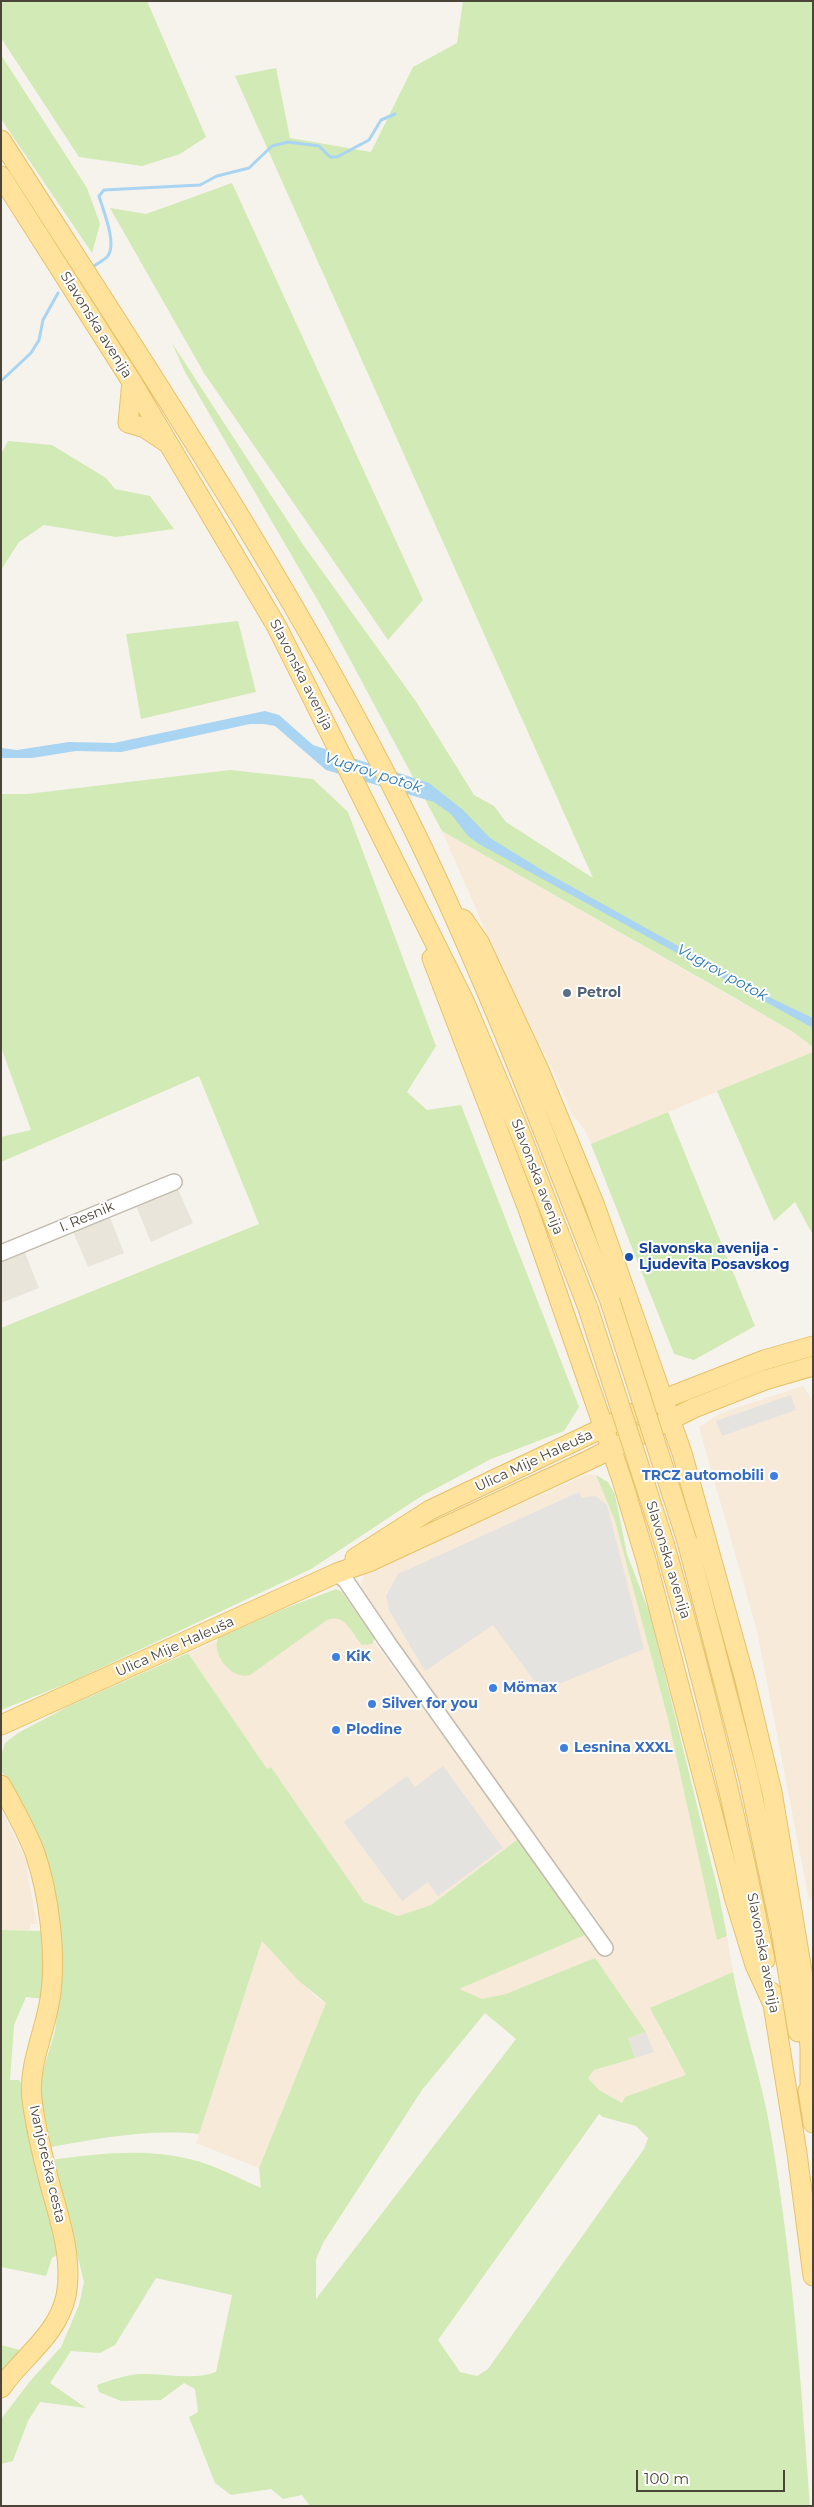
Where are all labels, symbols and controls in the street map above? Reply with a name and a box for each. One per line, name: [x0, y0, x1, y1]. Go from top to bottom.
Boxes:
street label: Slavonska avenija: [56, 269, 136, 381]
street label: Slavonska avenija: [266, 617, 336, 733]
water label: Vugrov potok: [322, 749, 424, 797]
water label: Vugrov potok: [673, 941, 771, 1005]
place label: Petrol: [577, 985, 621, 1001]
marker: Petrol: [561, 987, 573, 999]
street label: Slavonska avenija: [507, 1117, 567, 1237]
street label: I. Resnik: [57, 1198, 117, 1236]
place label: Slavonska avenija - Ljudevita Posavskog: [639, 1241, 789, 1274]
marker: Slavonska avenija - Ljudevita Posavskog: [623, 1251, 635, 1263]
street label: Ulica Mije Haleuša: [472, 1426, 596, 1496]
place label: TRCZ automobili: [642, 1468, 764, 1484]
marker: TRCZ automobili: [768, 1470, 780, 1482]
street label: Slavonska avenija: [642, 1499, 694, 1621]
street label: Ulica Mije Haleuša: [113, 1613, 237, 1681]
place label: KiK: [346, 1649, 371, 1665]
marker: KiK: [330, 1651, 342, 1663]
place label: Mömax: [503, 1680, 557, 1696]
marker: Mömax: [487, 1682, 499, 1694]
place label: Silver for you: [382, 1696, 478, 1712]
marker: Silver for you: [366, 1698, 378, 1710]
place label: Plodine: [346, 1722, 402, 1738]
marker: Plodine: [330, 1724, 342, 1736]
place label: Lesnina XXXL: [574, 1740, 673, 1756]
marker: Lesnina XXXL: [558, 1742, 570, 1754]
street label: Slavonska avenija: [743, 1891, 783, 2015]
street label: Ivanjorečka cesta: [25, 2103, 69, 2225]
scale bar: [639, 2460, 788, 2492]
text: 100 m: [644, 2469, 689, 2488]

